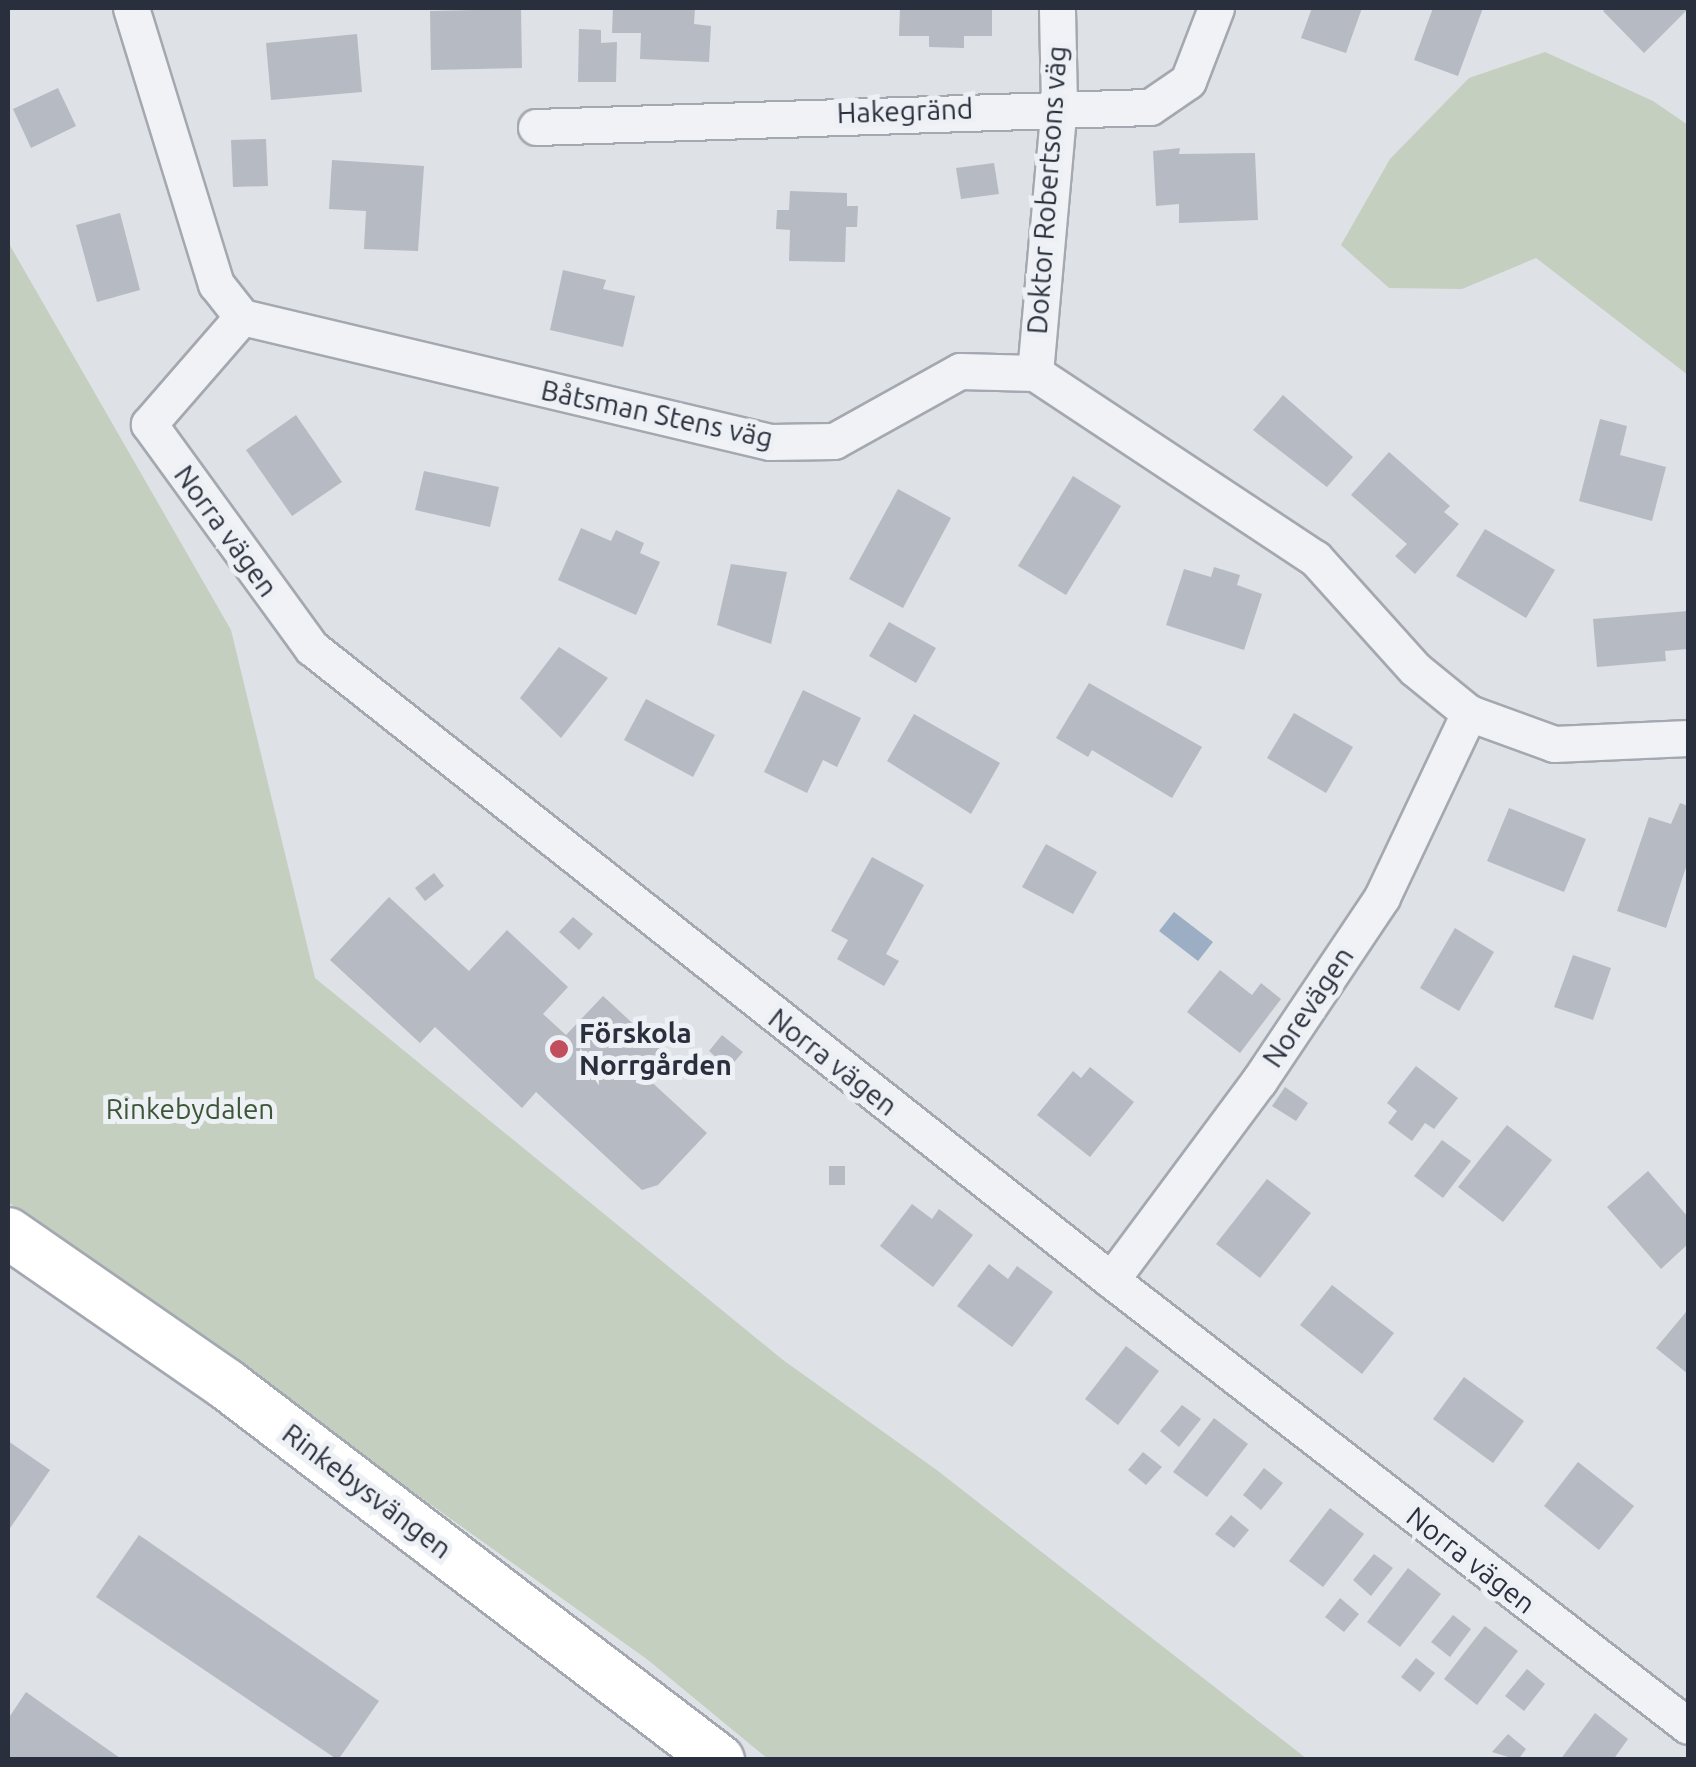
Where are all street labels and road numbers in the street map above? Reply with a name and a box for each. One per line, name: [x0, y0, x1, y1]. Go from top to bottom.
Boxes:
street label: Doktor Robertsons väg: [1020, 45, 1074, 335]
street label: Hakegränd: [836, 92, 974, 130]
street label: Båtsman Stens väg: [538, 373, 776, 455]
street label: Norra vägen: [167, 459, 285, 603]
street label: Norevägen: [1255, 940, 1361, 1074]
street label: Norra vägen: [762, 1001, 904, 1123]
street label: Rinkebysvängen: [276, 1417, 458, 1565]
street label: Norra vägen: [1400, 1499, 1542, 1621]

